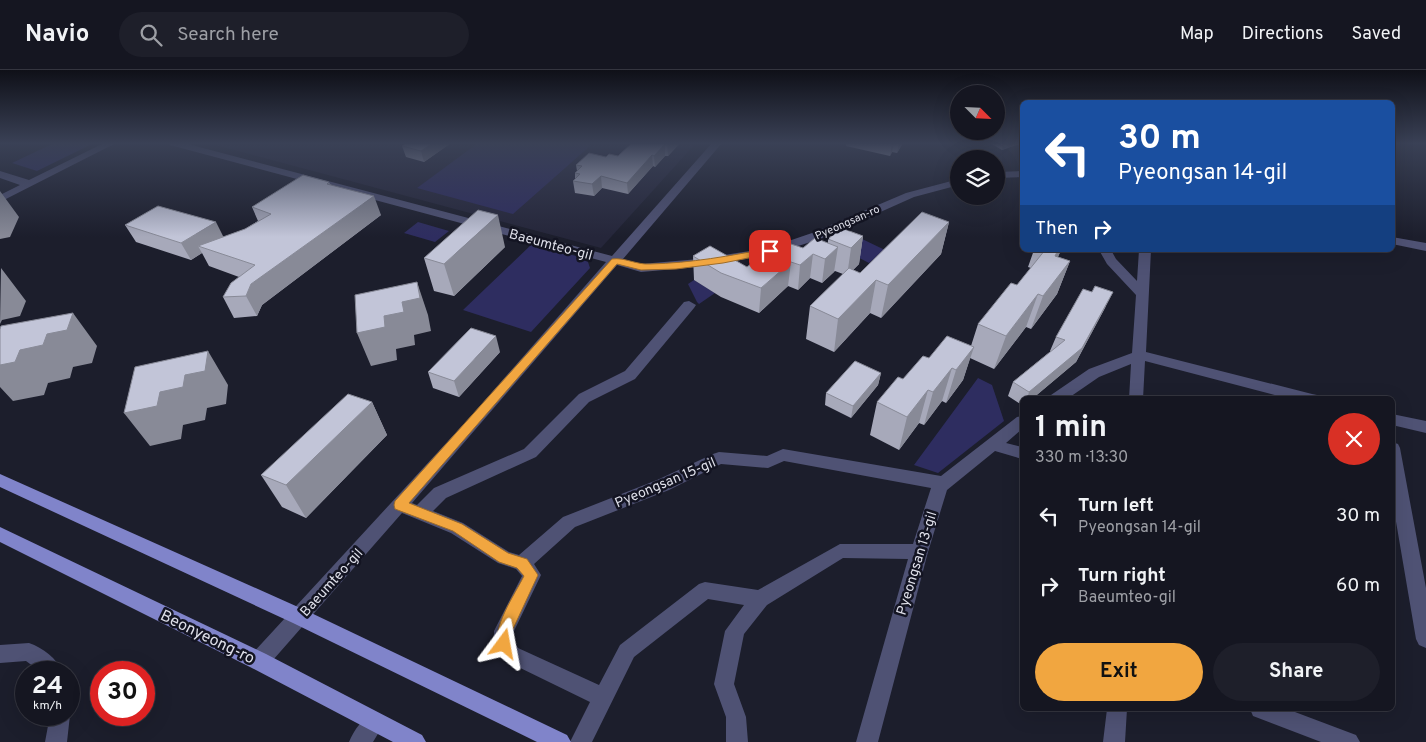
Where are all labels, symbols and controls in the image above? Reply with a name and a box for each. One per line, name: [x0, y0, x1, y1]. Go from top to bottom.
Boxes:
search box: [119, 12, 469, 57]
text: Navio: [25, 20, 89, 50]
icon: search: [137, 21, 165, 49]
text: Search here: [177, 23, 279, 47]
text: Map: [1180, 23, 1214, 46]
text: Directions: [1242, 23, 1324, 46]
text: Saved: [1352, 23, 1401, 46]
north arrow: [950, 85, 1005, 140]
map controls: [950, 85, 1005, 205]
text: 30 m: [1118, 117, 1201, 161]
icon: left: [1035, 120, 1100, 185]
button: layers: [950, 150, 1005, 205]
text: Pyeongsan 14-gil: [1118, 160, 1287, 187]
street label: Pyeongsan-ro: [813, 202, 882, 243]
icon: right: [1088, 215, 1116, 243]
text: Then: [1035, 217, 1078, 241]
street label: Baeumteo-gil: [507, 226, 594, 265]
pin: [749, 230, 791, 272]
icon: arrive: [756, 237, 784, 265]
text: 1 min: [1035, 410, 1107, 447]
button: close: [1328, 413, 1380, 465]
text: 330 m · 13:30: [1035, 448, 1128, 468]
street label: Pyeongsan 15-gil: [613, 454, 719, 512]
text: Turn left: [1078, 494, 1154, 518]
icon: left: [1035, 502, 1063, 530]
text: 30 m: [1336, 504, 1380, 528]
street label: Pyeongsan 13-gil: [894, 509, 941, 617]
text: Pyeongsan 14-gil: [1078, 518, 1201, 538]
street label: Baeumteo-gil: [297, 545, 367, 621]
text: Turn right: [1078, 564, 1166, 588]
icon: right: [1035, 572, 1063, 600]
text: 60 m: [1336, 574, 1380, 598]
text: Baeumteo-gil: [1078, 588, 1176, 608]
street label: Beonyeong-ro: [157, 606, 258, 669]
position arrow: [477, 617, 529, 669]
button: Exit: [1035, 643, 1203, 701]
button: Share: [1213, 643, 1380, 701]
speed limit sign: 30: [90, 661, 155, 726]
text: 24: [32, 671, 63, 703]
text: km/h: [33, 698, 62, 714]

